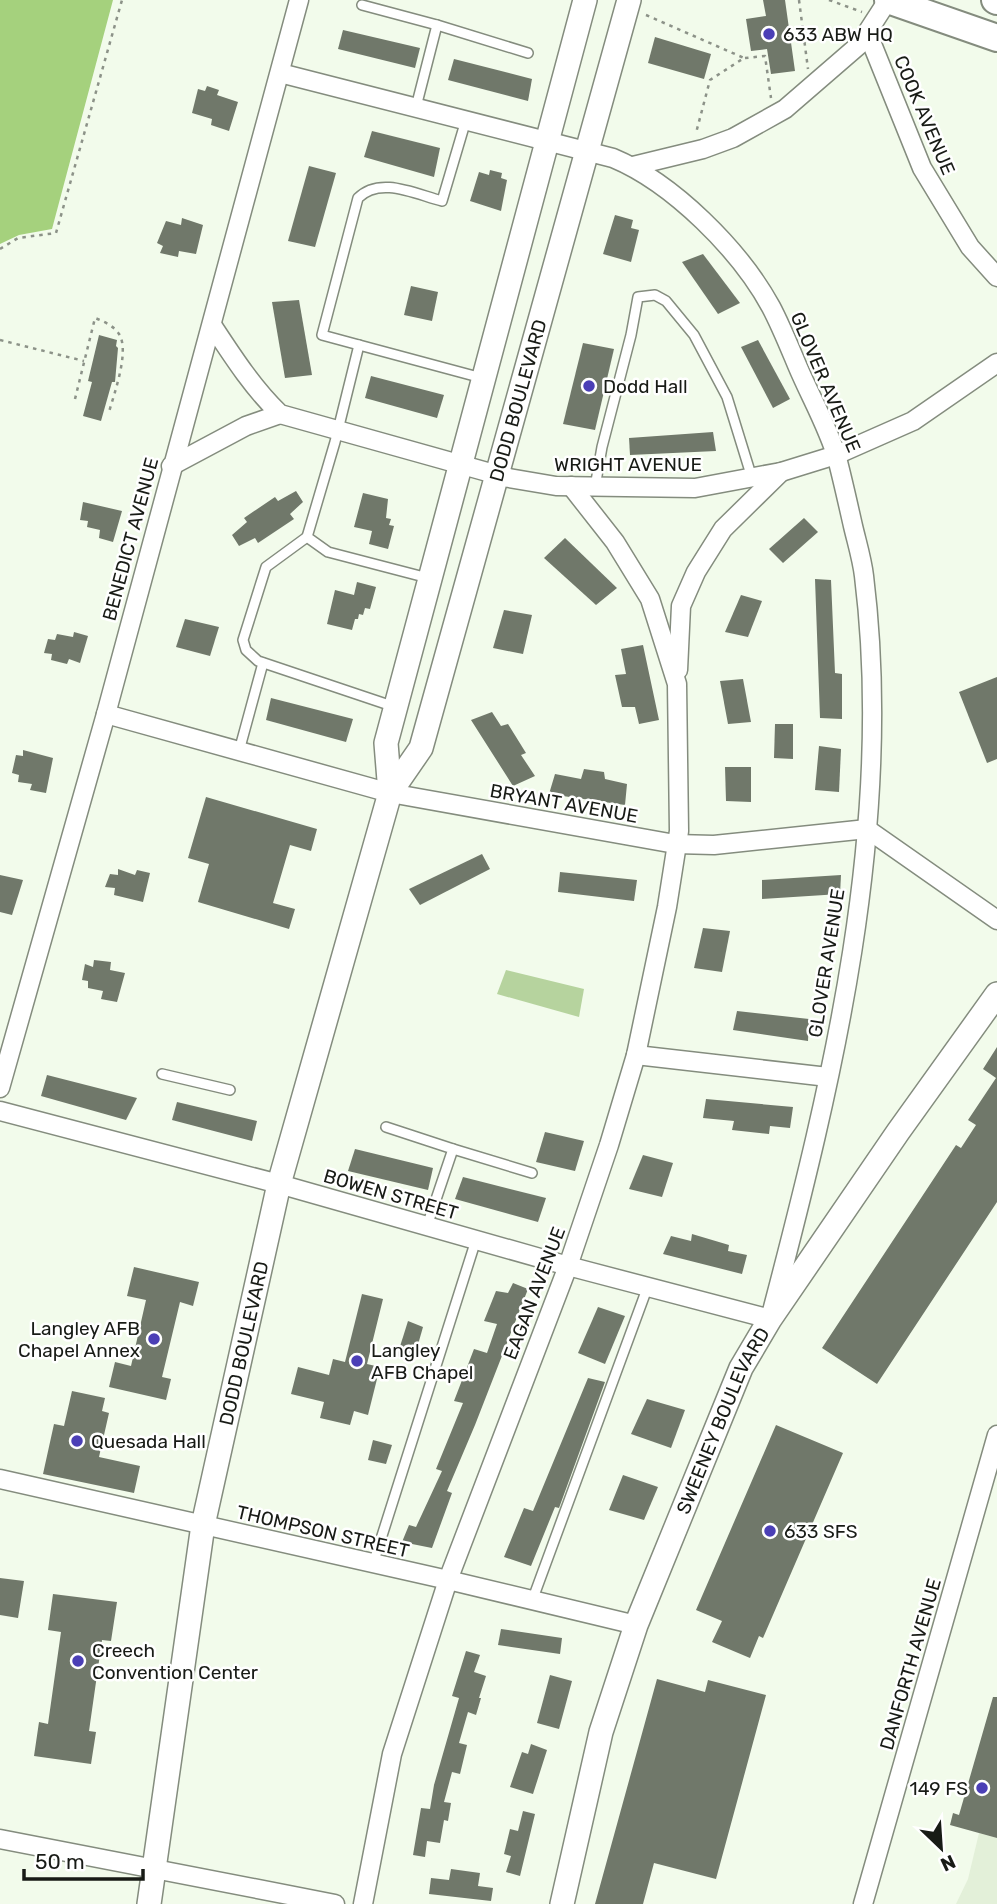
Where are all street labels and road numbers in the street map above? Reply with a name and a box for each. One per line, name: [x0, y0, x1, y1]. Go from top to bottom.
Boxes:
street label: COOK AVENUE: [889, 52, 960, 178]
street label: GLOVER AVENUE: [786, 309, 865, 456]
street label: DODD BOULEVARD: [485, 317, 552, 484]
street label: WRIGHT AVENUE: [554, 453, 702, 476]
street label: BENEDICT AVENUE: [98, 455, 163, 623]
street label: BRYANT AVENUE: [488, 779, 640, 828]
street label: GLOVER AVENUE: [803, 887, 850, 1039]
street label: BOWEN STREET: [321, 1164, 461, 1225]
street label: EAGAN AVENUE: [499, 1223, 570, 1363]
street label: DODD BOULEVARD: [215, 1259, 273, 1428]
street label: SWEENEY BOULEVARD: [672, 1323, 774, 1517]
street label: THOMPSON STREET: [234, 1500, 411, 1563]
street label: DANFORTH AVENUE: [875, 1576, 946, 1753]

